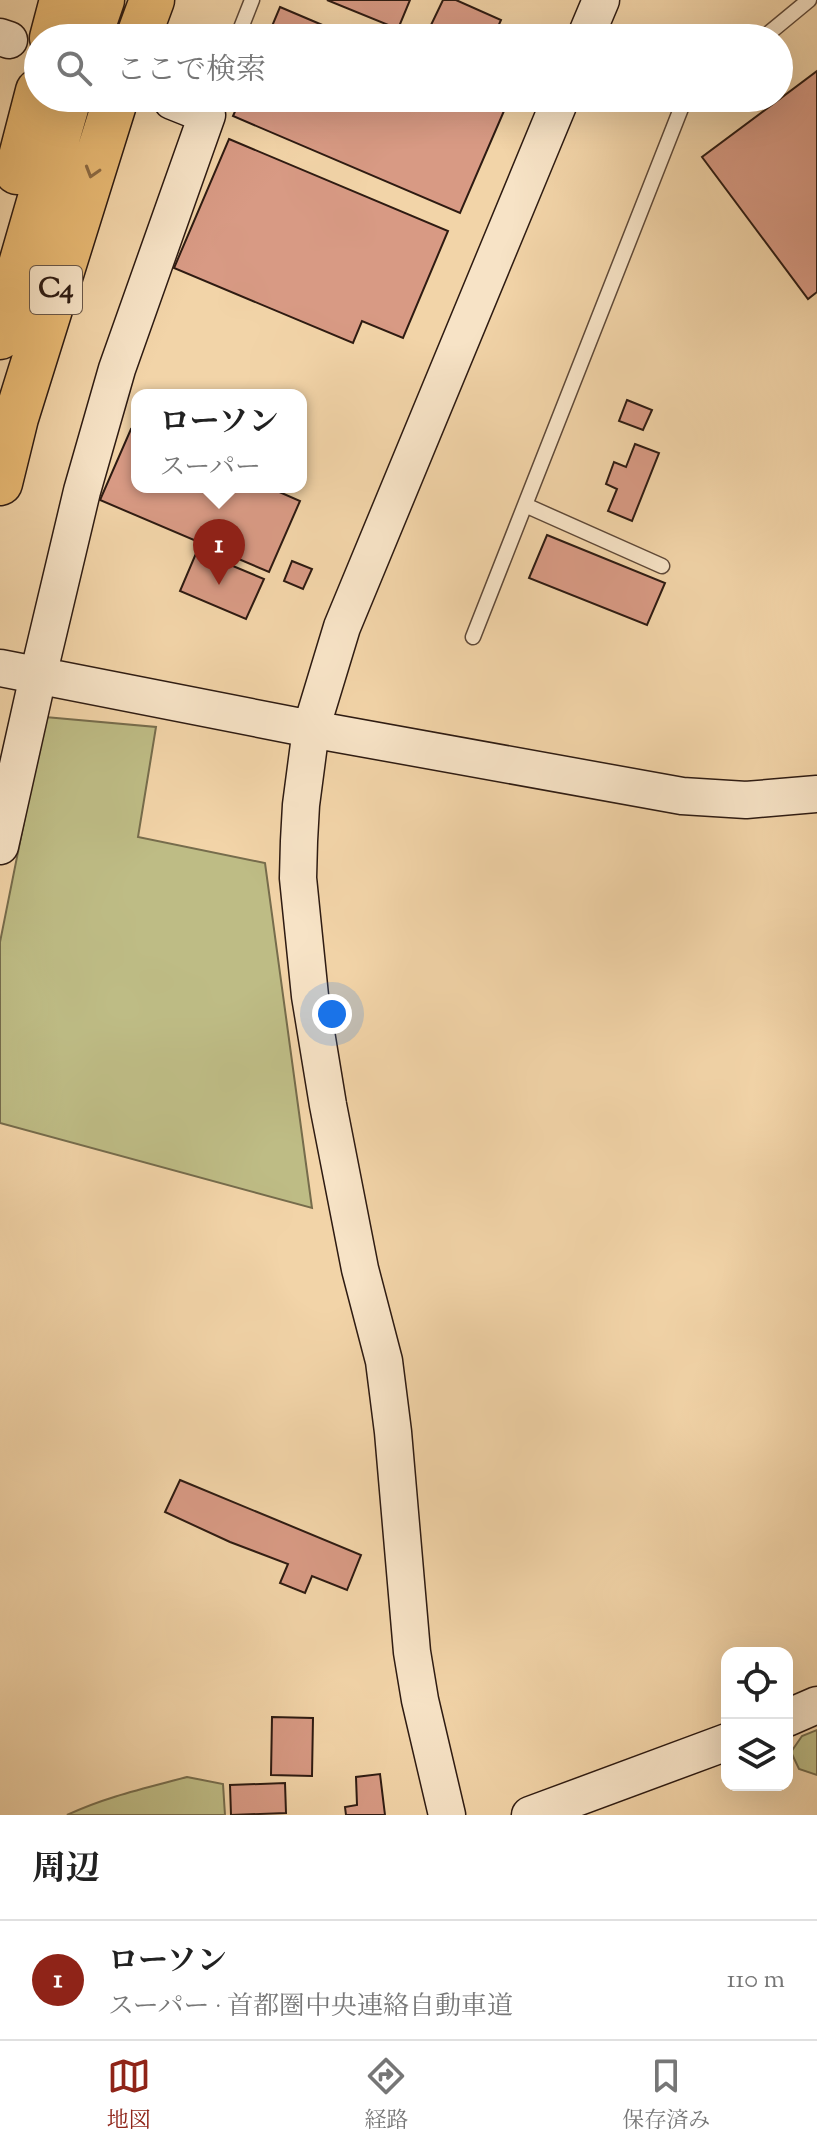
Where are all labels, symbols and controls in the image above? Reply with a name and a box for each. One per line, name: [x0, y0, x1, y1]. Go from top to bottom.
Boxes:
search box: [24, 24, 793, 112]
icon: search: [52, 46, 96, 90]
text: ここで検索: [116, 50, 266, 93]
one-way arrow: [85, 165, 101, 178]
road number: C4: [30, 266, 82, 314]
popup: [131, 389, 307, 493]
text: ローソン: [160, 402, 278, 445]
text: スーパー: [160, 450, 261, 487]
pin: 1: [193, 519, 245, 585]
your location: [312, 994, 352, 1034]
map controls: [721, 1647, 793, 1791]
button: locate: [721, 1647, 793, 1719]
button: layers: [721, 1719, 793, 1791]
text: 周辺: [32, 1846, 100, 1895]
text: ローソン: [108, 1941, 227, 1984]
text: 1: [54, 1962, 62, 1999]
text: 110 m: [727, 1962, 785, 1999]
text: スーパー · 首都圏中央連絡自動車道: [108, 1989, 513, 2026]
tab: 地図: [107, 2054, 151, 2138]
tab: 経路: [364, 2054, 408, 2138]
tab: 保存済み: [622, 2054, 710, 2138]

